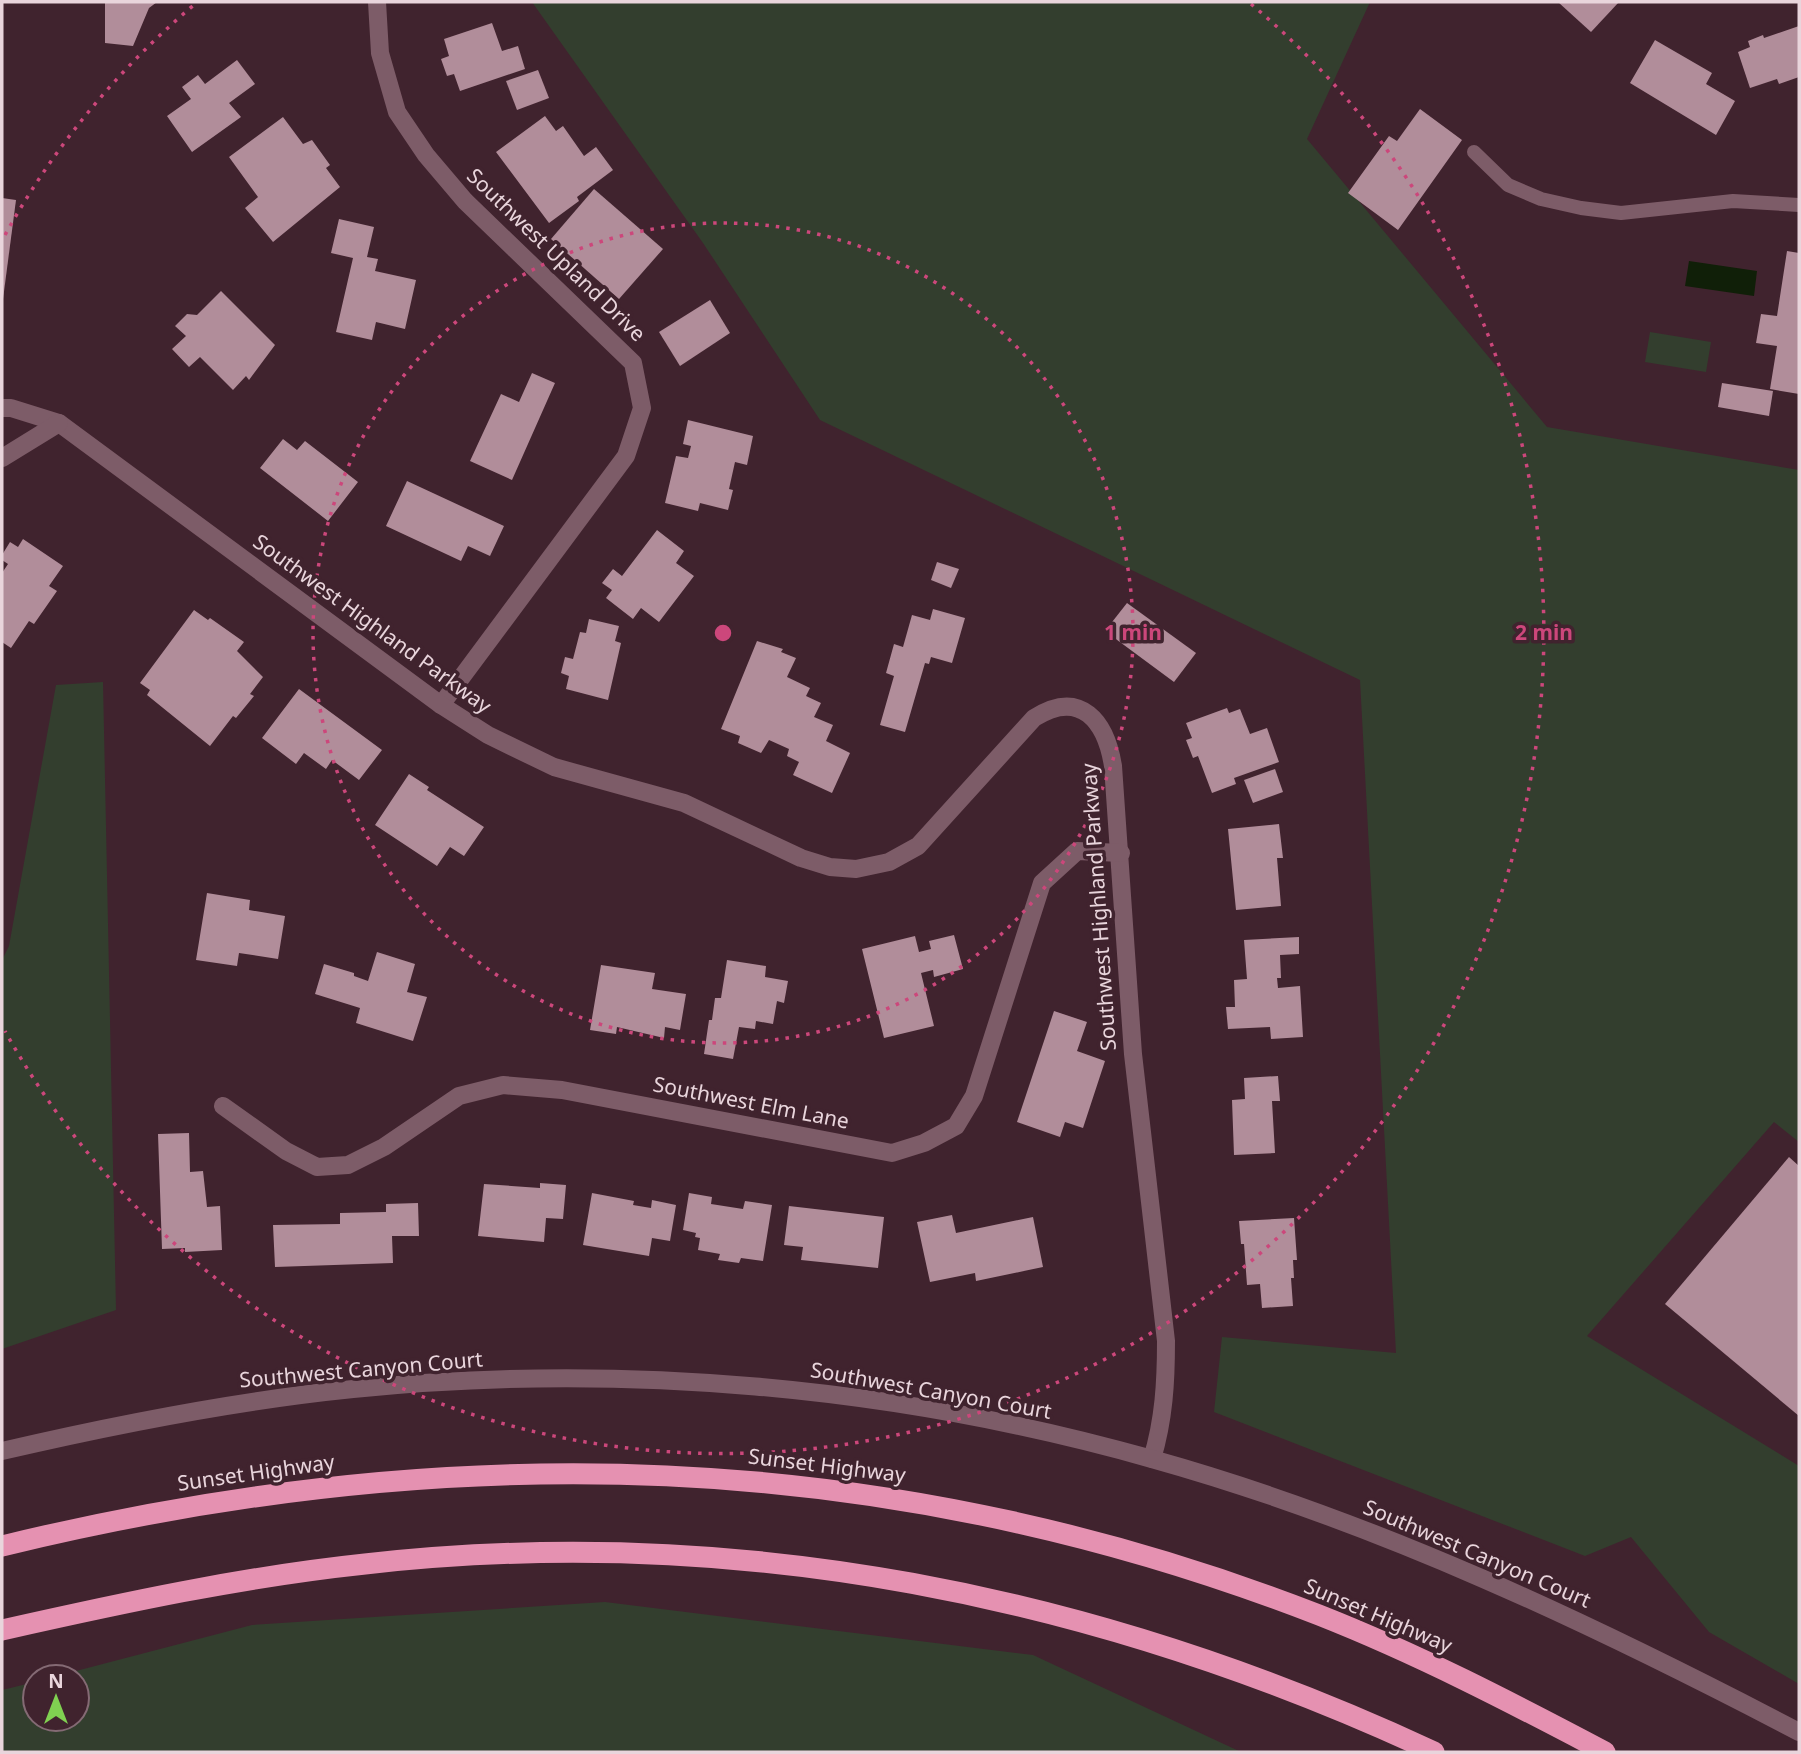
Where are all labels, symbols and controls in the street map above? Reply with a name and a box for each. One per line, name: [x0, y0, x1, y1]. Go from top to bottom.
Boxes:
street label: Southwest Upland Drive: [461, 162, 652, 347]
street label: Southwest Highland Parkway: [248, 527, 498, 719]
text: 1 min: [1104, 618, 1162, 646]
text: 2 min: [1515, 618, 1573, 646]
centre of rings: [711, 621, 735, 645]
street label: Southwest Highland Parkway: [1074, 762, 1122, 1052]
street label: Southwest Elm Lane: [651, 1069, 852, 1135]
street label: Southwest Canyon Court: [238, 1344, 484, 1394]
street label: Southwest Canyon Court: [808, 1355, 1054, 1425]
street label: Sunset Highway: [747, 1441, 908, 1489]
street label: Sunset Highway: [176, 1447, 336, 1497]
street label: Southwest Canyon Court: [1359, 1492, 1596, 1614]
street label: Sunset Highway: [1300, 1571, 1457, 1659]
north arrow: [21, 1663, 91, 1733]
text: N: [48, 1668, 64, 1694]

